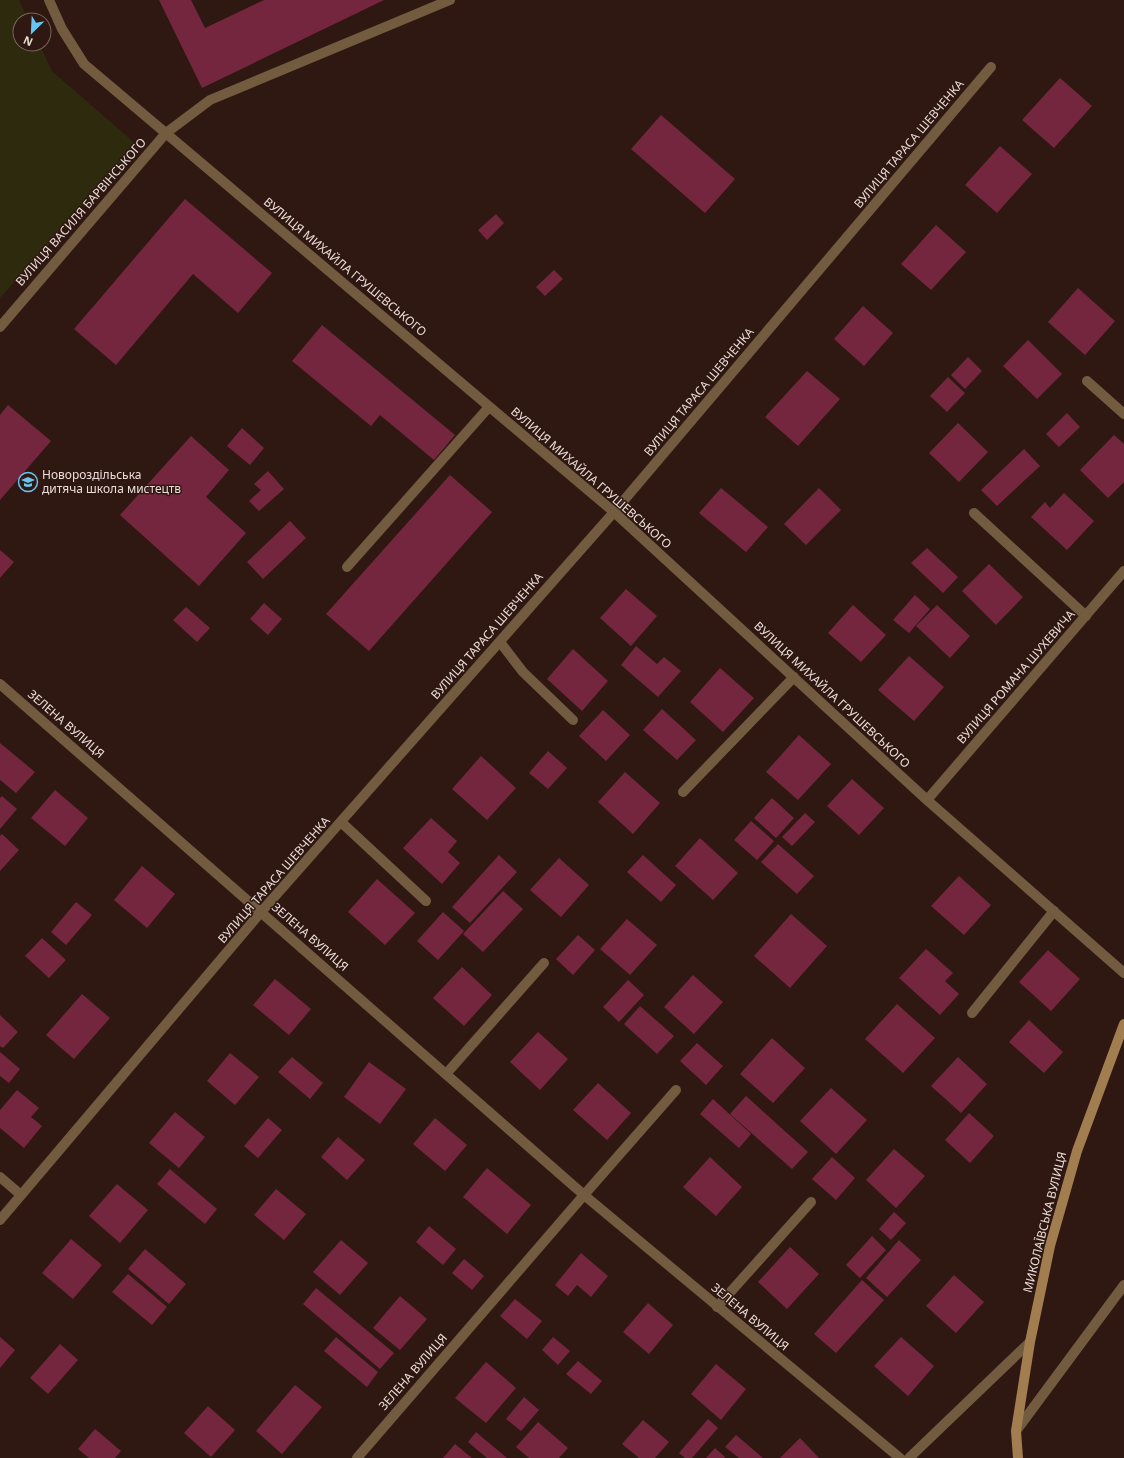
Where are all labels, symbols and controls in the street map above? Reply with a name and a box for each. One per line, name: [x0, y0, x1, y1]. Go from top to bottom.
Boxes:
north arrow: [12, 12, 52, 52]
text: N: [21, 33, 35, 50]
street label: ВУЛИЦЯ ТАРАСА ШЕВЧЕНКА: [850, 76, 968, 212]
street label: ВУЛИЦЯ ВАСИЛЯ БАРВІНСЬКОГО: [12, 134, 150, 289]
street label: ВУЛИЦЯ МИХАЙЛА ГРУШЕВСЬКОГО: [260, 193, 430, 340]
street label: ВУЛИЦЯ ТАРАСА ШЕВЧЕНКА: [640, 324, 758, 460]
street label: ВУЛИЦЯ МИХАЙЛА ГРУШЕВСЬКОГО: [507, 403, 675, 552]
place label: Новороздільська дитяча школа мистецтв: [42, 466, 181, 497]
school or university icon: Новороздільська дитяча школа мистецтв: [17, 471, 39, 493]
street label: ВУЛИЦЯ ТАРАСА ШЕВЧЕНКА: [427, 568, 547, 703]
street label: ВУЛИЦЯ РОМАНА ШУХЕВИЧА: [953, 606, 1079, 747]
street label: ВУЛИЦЯ МИХАЙЛА ГРУШЕВСЬКОГО: [751, 618, 914, 772]
street label: ЗЕЛЕНА ВУЛИЦЯ: [24, 686, 108, 762]
street label: ВУЛИЦЯ ТАРАСА ШЕВЧЕНКА: [214, 812, 334, 947]
street label: ЗЕЛЕНА ВУЛИЦЯ: [268, 899, 352, 975]
street label: МИКОЛАЇВСЬКА ВУЛИЦЯ: [1019, 1150, 1070, 1294]
street label: ЗЕЛЕНА ВУЛИЦЯ: [708, 1279, 793, 1354]
street label: ЗЕЛЕНА ВУЛИЦЯ: [375, 1330, 451, 1414]

